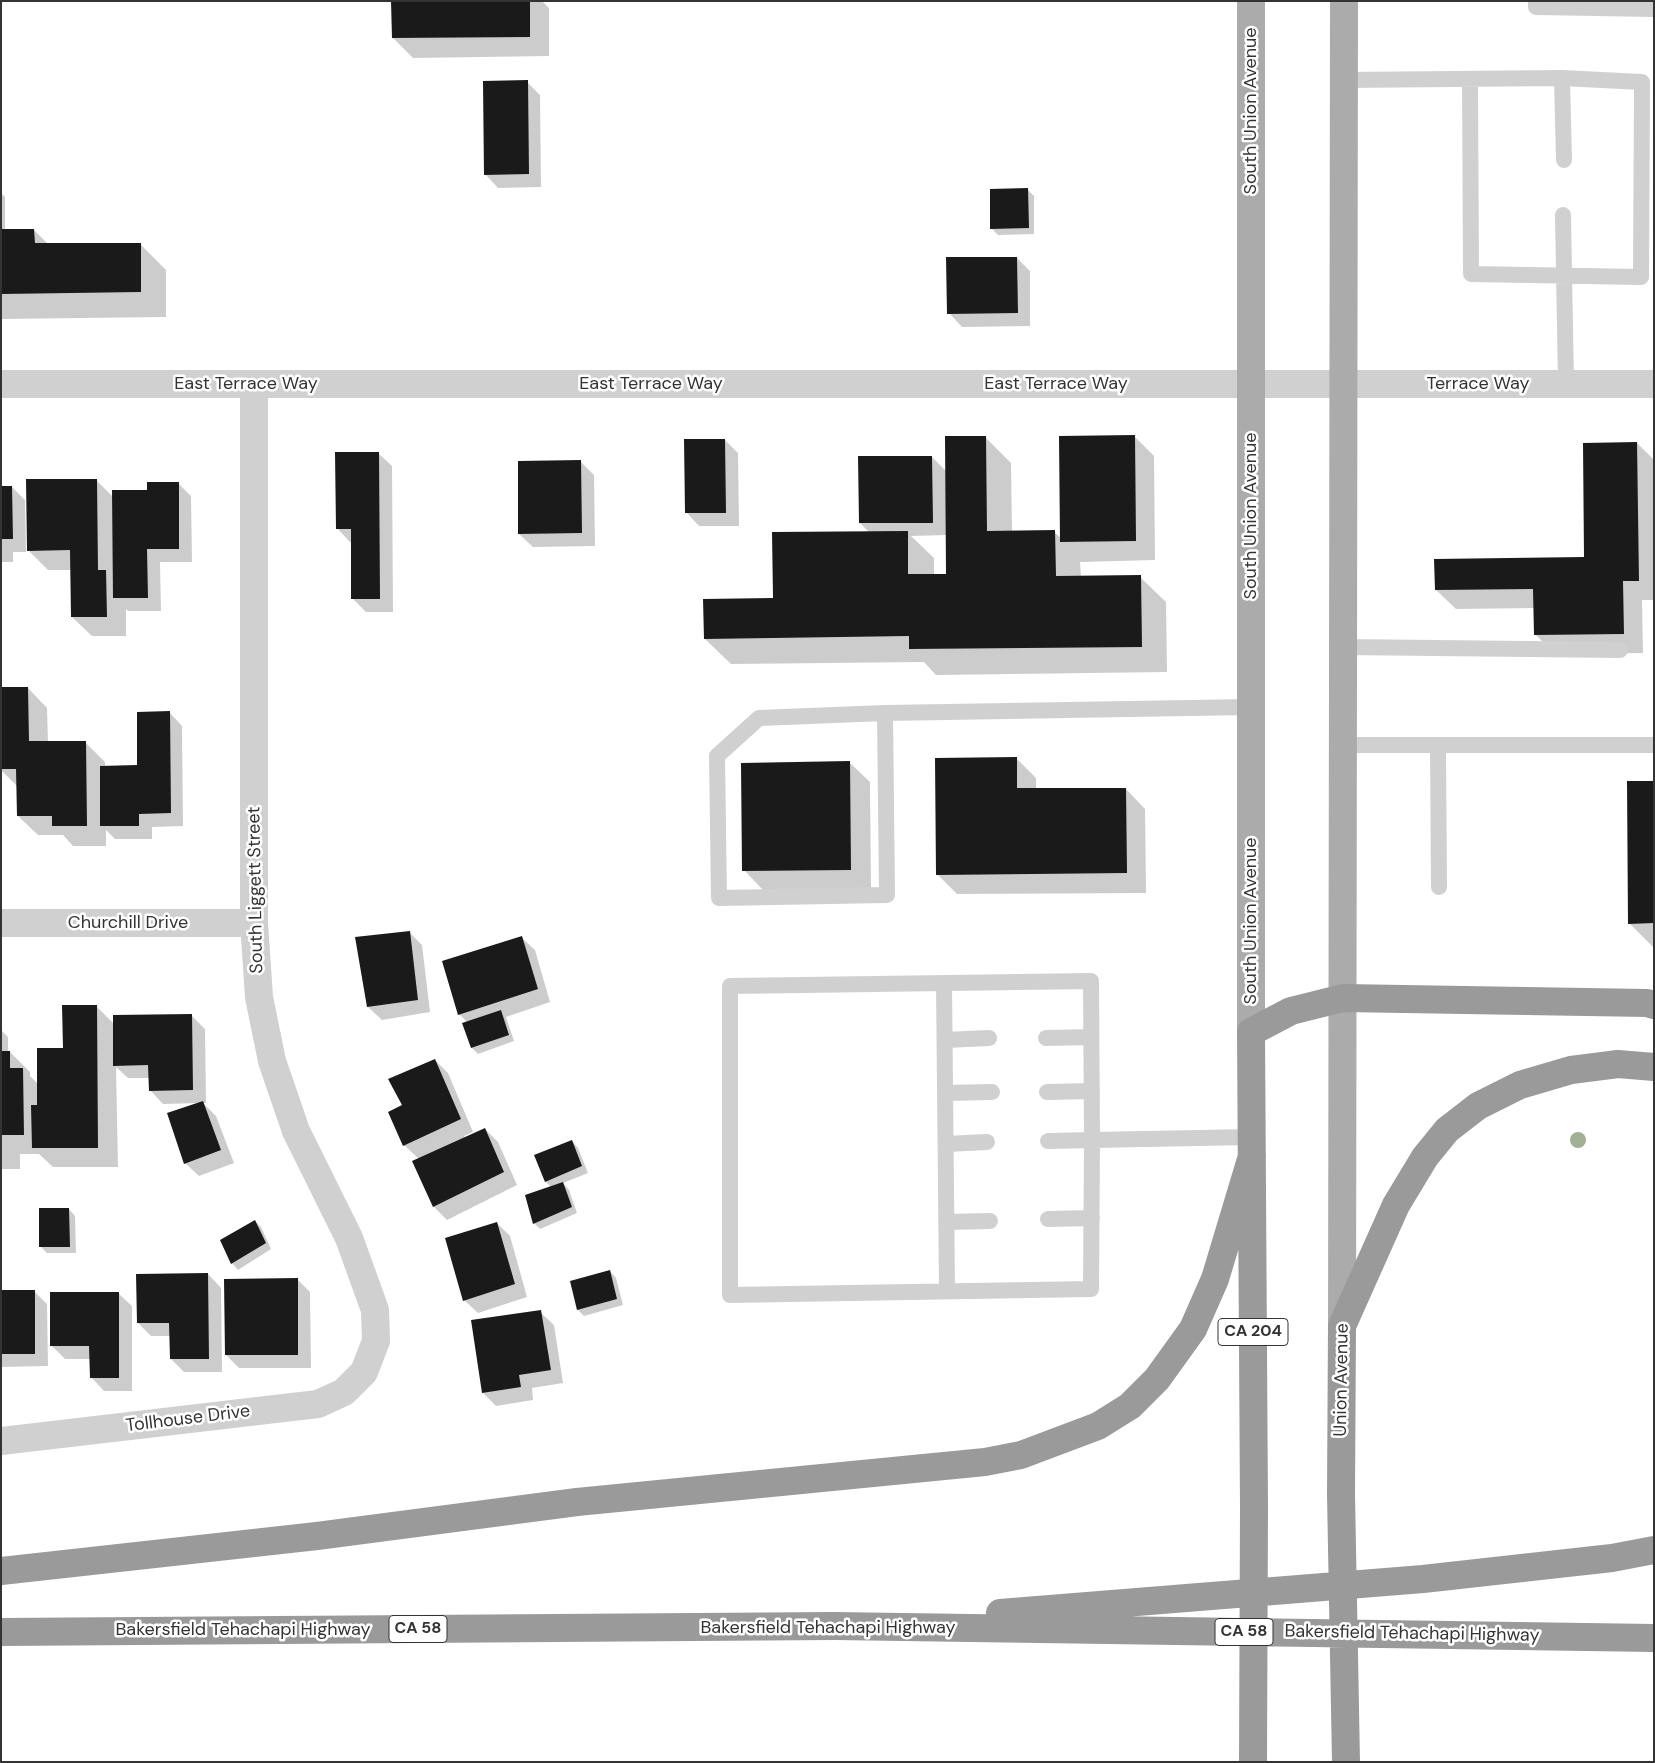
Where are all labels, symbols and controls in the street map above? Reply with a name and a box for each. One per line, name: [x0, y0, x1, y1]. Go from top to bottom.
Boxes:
street label: South Union Avenue: [1240, 27, 1262, 195]
street label: East Terrace Way: [174, 373, 318, 395]
street label: East Terrace Way: [579, 373, 723, 395]
street label: East Terrace Way: [984, 373, 1128, 395]
street label: Terrace Way: [1426, 373, 1530, 395]
street label: South Union Avenue: [1240, 432, 1262, 600]
street label: South Liggett Street: [244, 806, 268, 974]
street label: South Union Avenue: [1240, 837, 1262, 1005]
street label: Churchill Drive: [68, 912, 188, 934]
road number: CA 204: [1218, 1318, 1288, 1345]
street label: Union Avenue: [1330, 1323, 1354, 1437]
street label: Tollhouse Drive: [125, 1401, 251, 1437]
road number: CA 58: [389, 1616, 447, 1642]
street label: Bakersfield Tehachapi Highway: [700, 1617, 956, 1639]
road number: CA 58: [1215, 1618, 1273, 1645]
street label: Bakersfield Tehachapi Highway: [115, 1619, 371, 1641]
street label: Bakersfield Tehachapi Highway: [1284, 1621, 1540, 1647]

